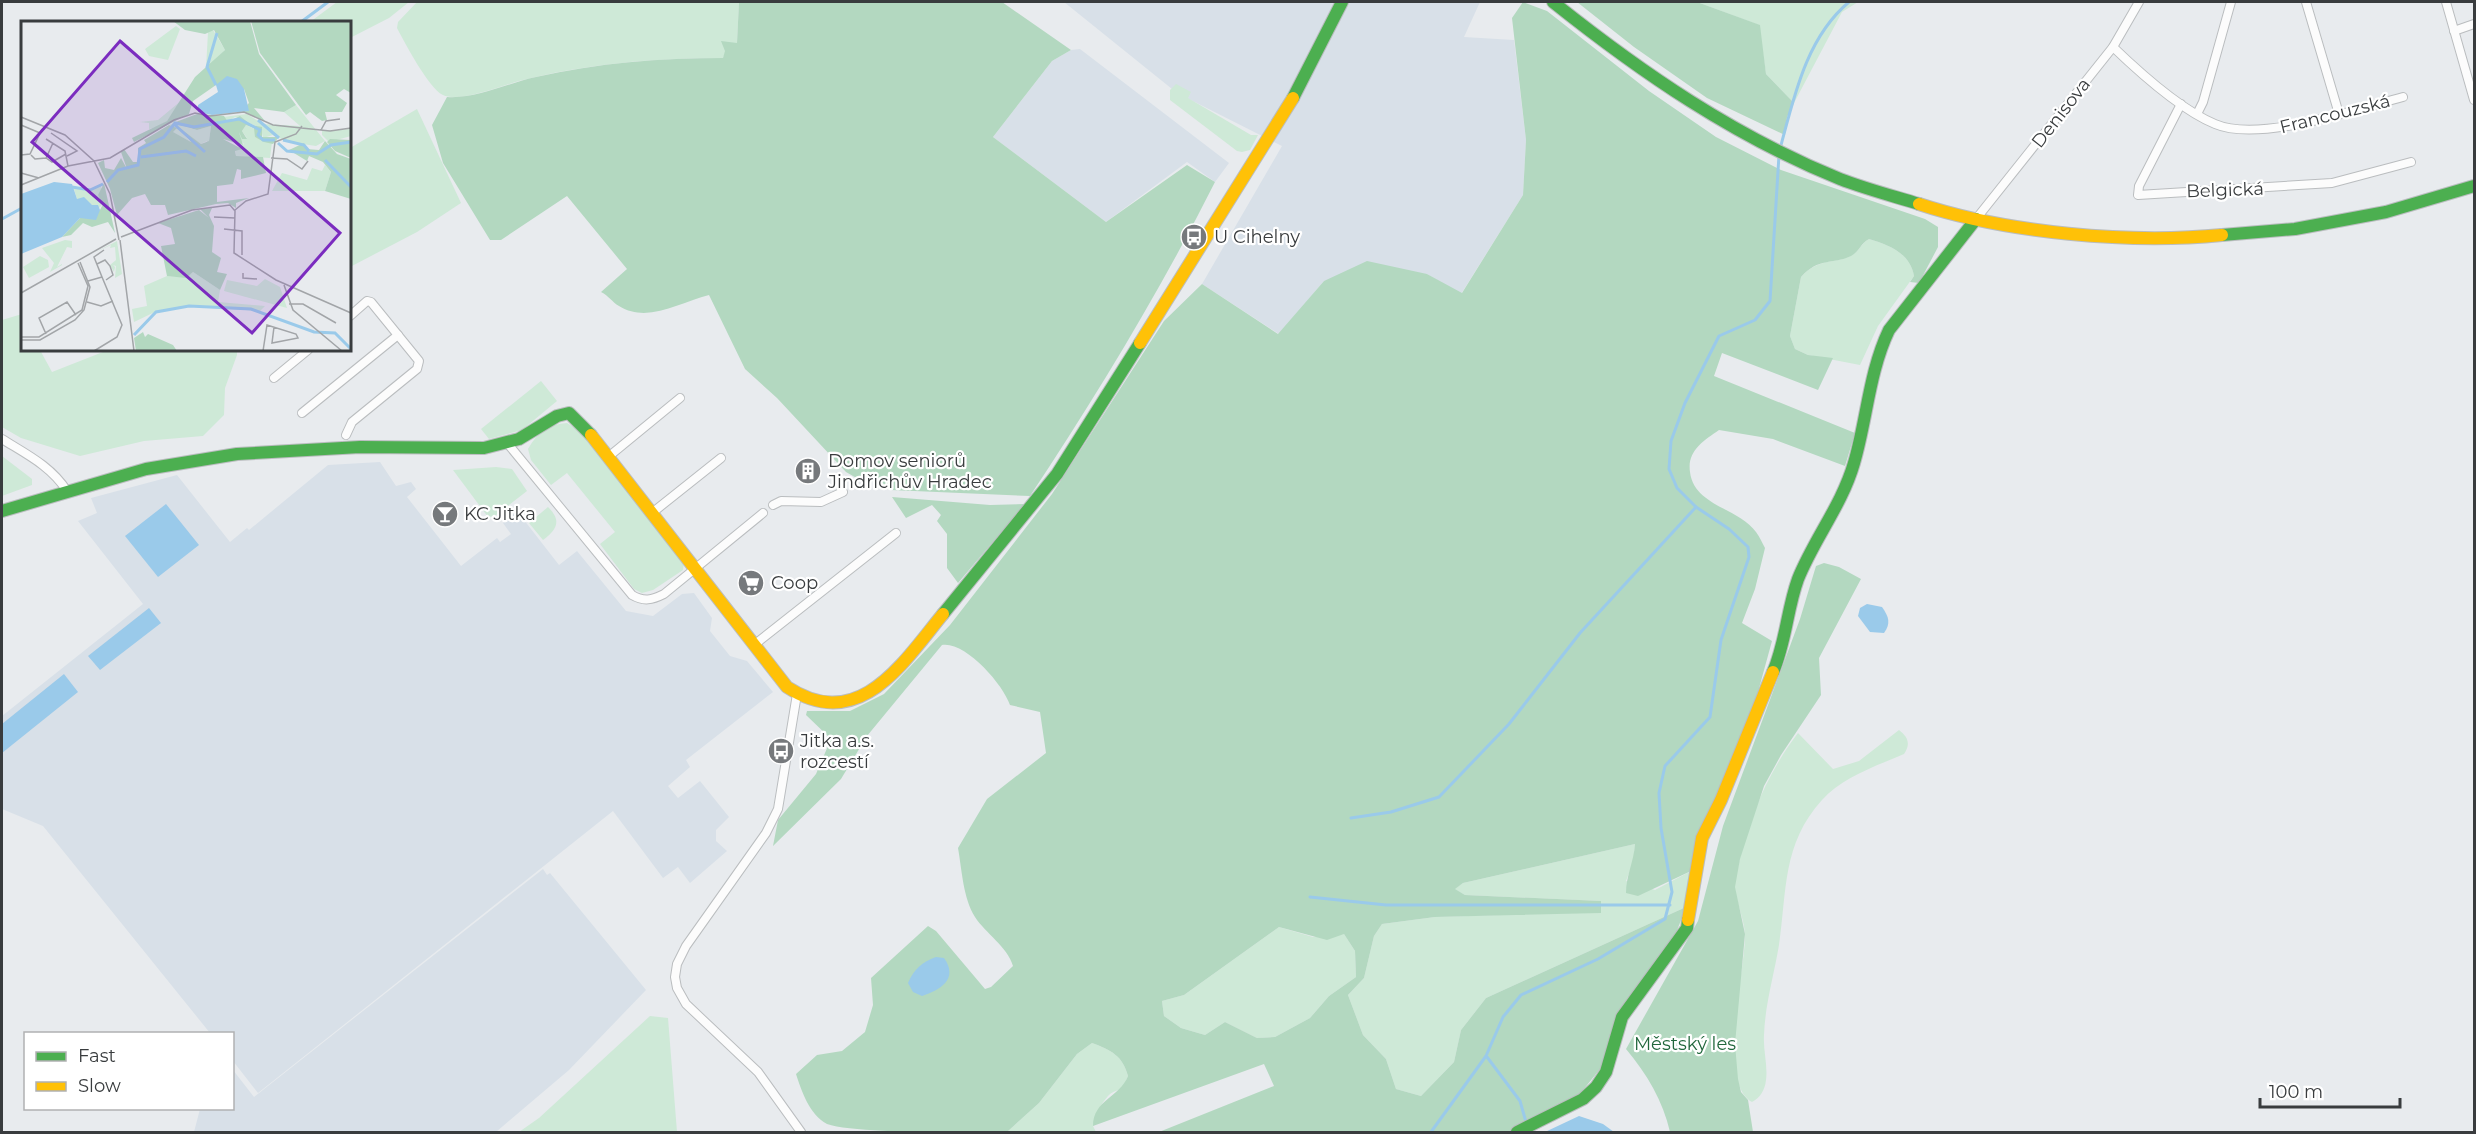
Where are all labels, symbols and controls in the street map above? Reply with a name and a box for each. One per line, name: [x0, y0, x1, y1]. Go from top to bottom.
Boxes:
inset map: [21, 21, 351, 351]
street label: Denisova: [2027, 74, 2095, 152]
street label: Francouzská: [2278, 90, 2392, 138]
street label: Belgická: [2186, 178, 2264, 202]
bus stop icon: U Cihelny: [1179, 222, 1209, 252]
place label: U Cihelny: [1214, 226, 1300, 248]
place label: Domov seniorů Jindřichův Hradec: [827, 450, 992, 493]
building icon: Domov seniorů Jindřichův Hradec: [793, 456, 823, 486]
bar icon: KC Jitka: [430, 499, 460, 529]
place label: KC Jitka: [464, 503, 536, 525]
supermarket icon: Coop: [736, 568, 766, 598]
place label: Coop: [771, 572, 818, 594]
place label: Jitka a.s. rozcestí: [799, 730, 874, 773]
bus stop icon: Jitka a.s. rozcestí: [766, 736, 796, 766]
legend: [24, 1032, 234, 1110]
park label: Městský les: [1634, 1033, 1736, 1055]
text: Fast: [78, 1045, 116, 1067]
scale bar: [2260, 1071, 2400, 1109]
text: Slow: [78, 1075, 121, 1097]
text: 100 m: [2269, 1081, 2323, 1103]

